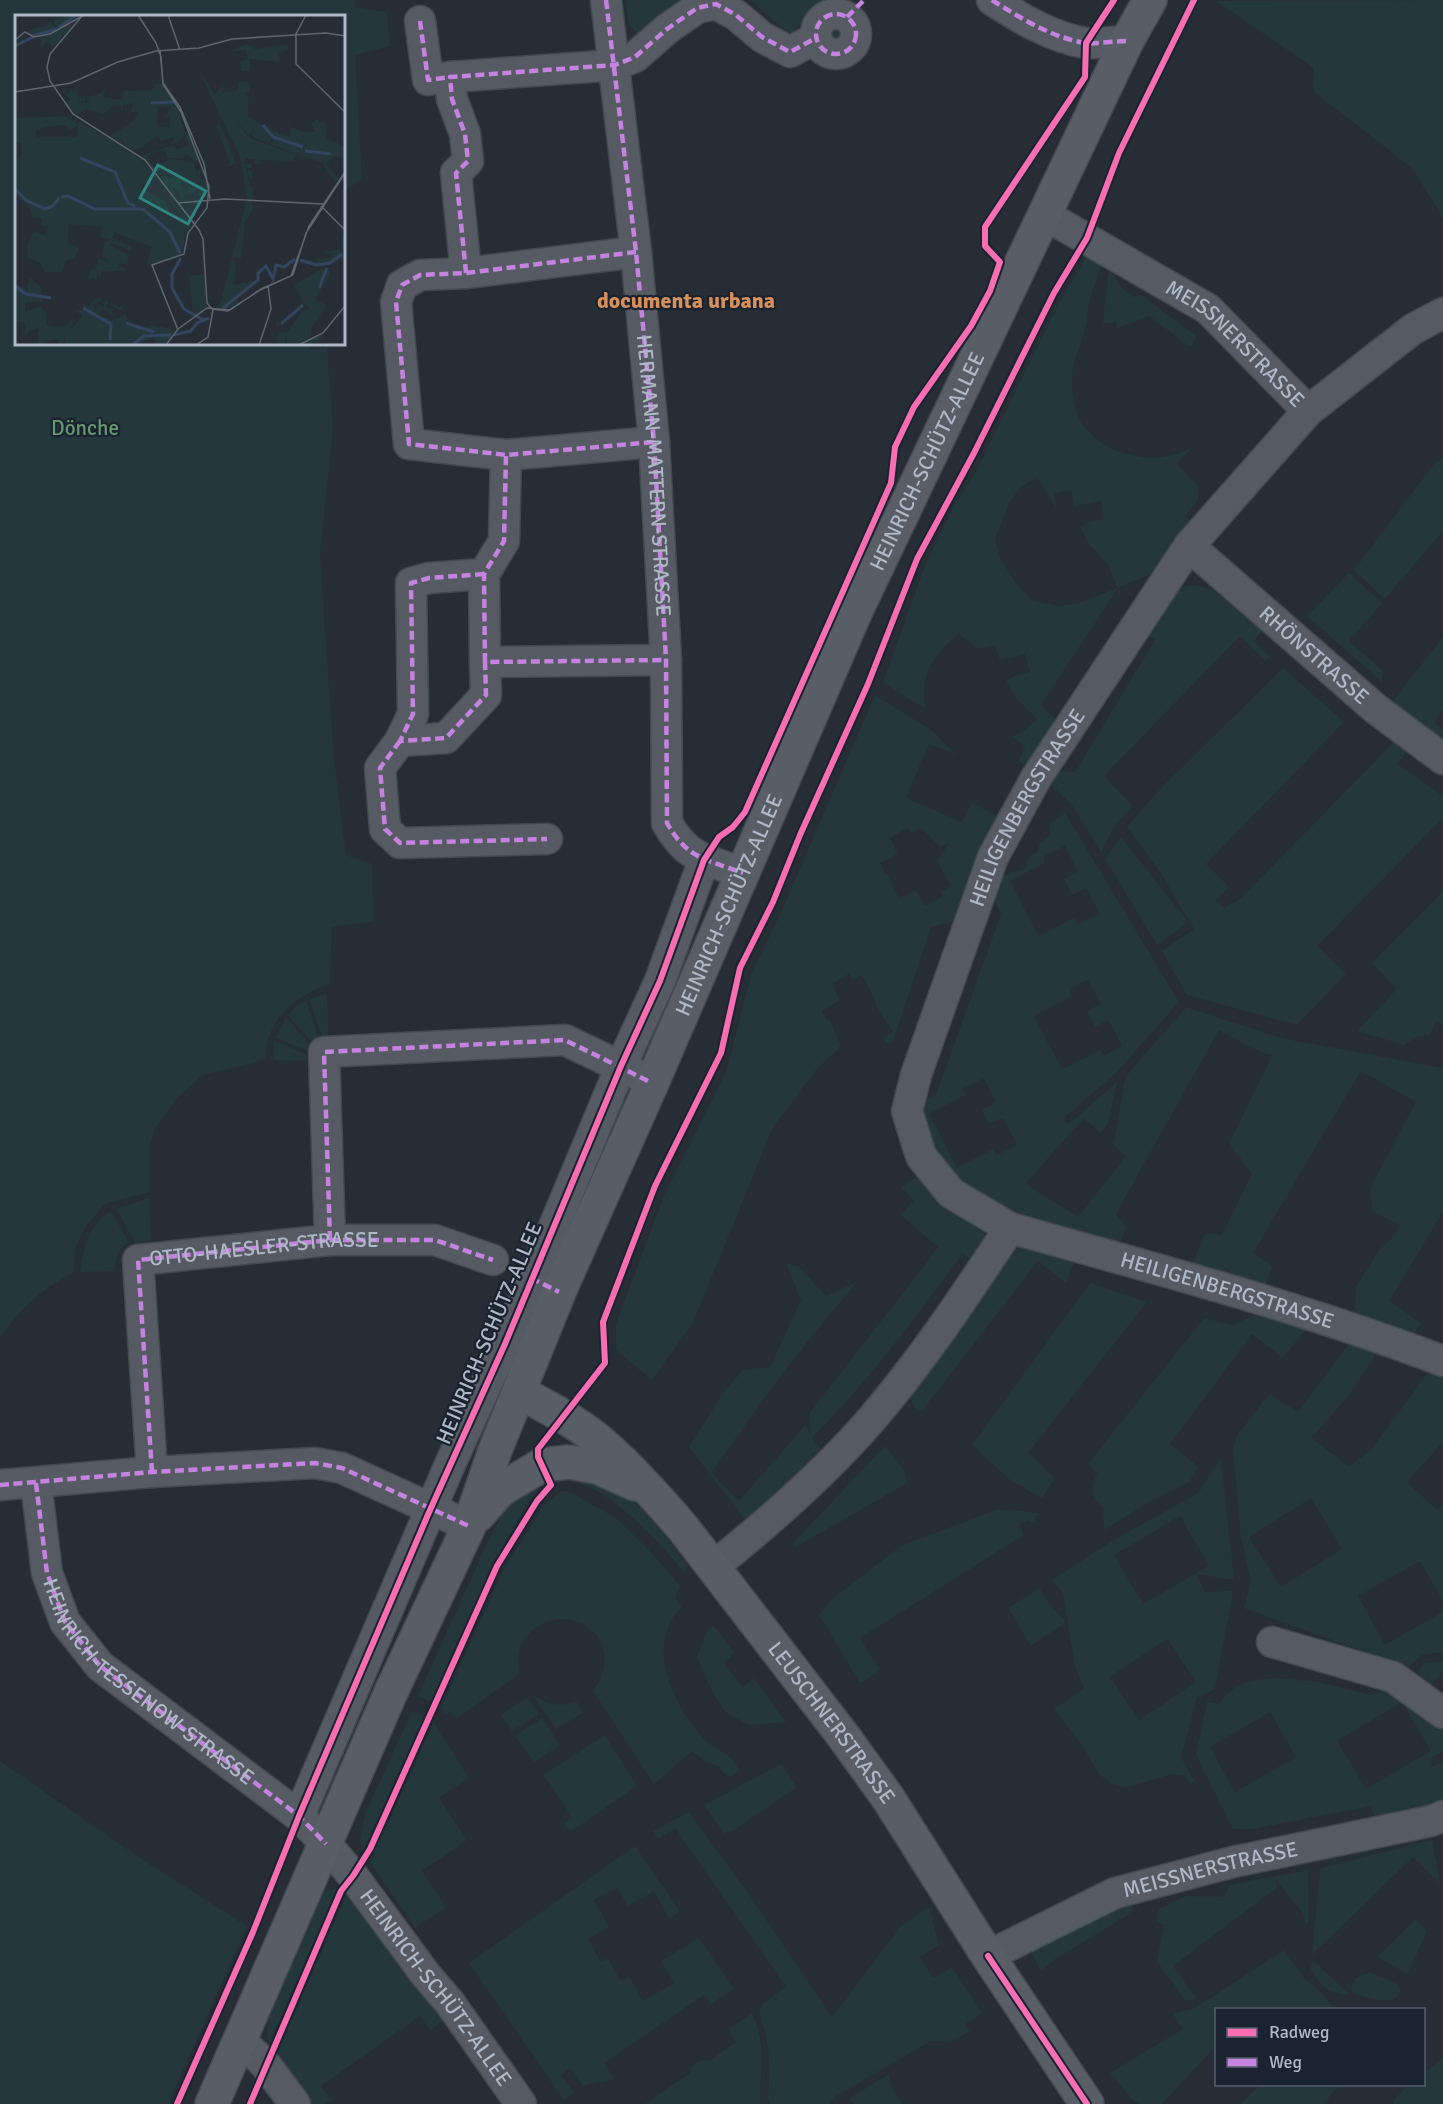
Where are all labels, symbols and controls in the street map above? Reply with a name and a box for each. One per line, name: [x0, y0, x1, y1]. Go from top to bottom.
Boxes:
inset map: [15, 15, 345, 345]
street label: MEISSNERSTRASSE: [1161, 274, 1310, 413]
district label: documenta urbana: [597, 287, 775, 314]
street label: HERMANN-MATTERN-STRASSE: [631, 333, 677, 617]
street label: HEINRICH-SCHÜTZ-ALLEE: [864, 348, 990, 575]
park label: Dönche: [51, 415, 119, 441]
street label: RHÖNSTRASSE: [1254, 600, 1374, 710]
street label: HEILIGENBERGSTRASSE: [964, 704, 1091, 910]
street label: HEINRICH-SCHÜTZ-ALLEE: [670, 790, 788, 1020]
street label: HEINRICH-SCHÜTZ-ALLEE: [430, 1218, 548, 1448]
street label: OTTO-HAESLER-STRASSE: [148, 1227, 379, 1272]
street label: HEILIGENBERGSTRASSE: [1118, 1246, 1337, 1335]
street label: HEINRICH-TESSENOW-STRASSE: [37, 1575, 259, 1790]
street label: LEUSCHNERSTRASSE: [762, 1636, 901, 1809]
street label: MEISSNERSTRASSE: [1120, 1836, 1300, 1903]
street label: HEINRICH-SCHÜTZ-ALLEE: [354, 1884, 517, 2091]
legend: [1215, 2008, 1425, 2086]
text: Radweg: [1269, 2021, 1330, 2043]
text: Weg: [1269, 2051, 1302, 2073]

